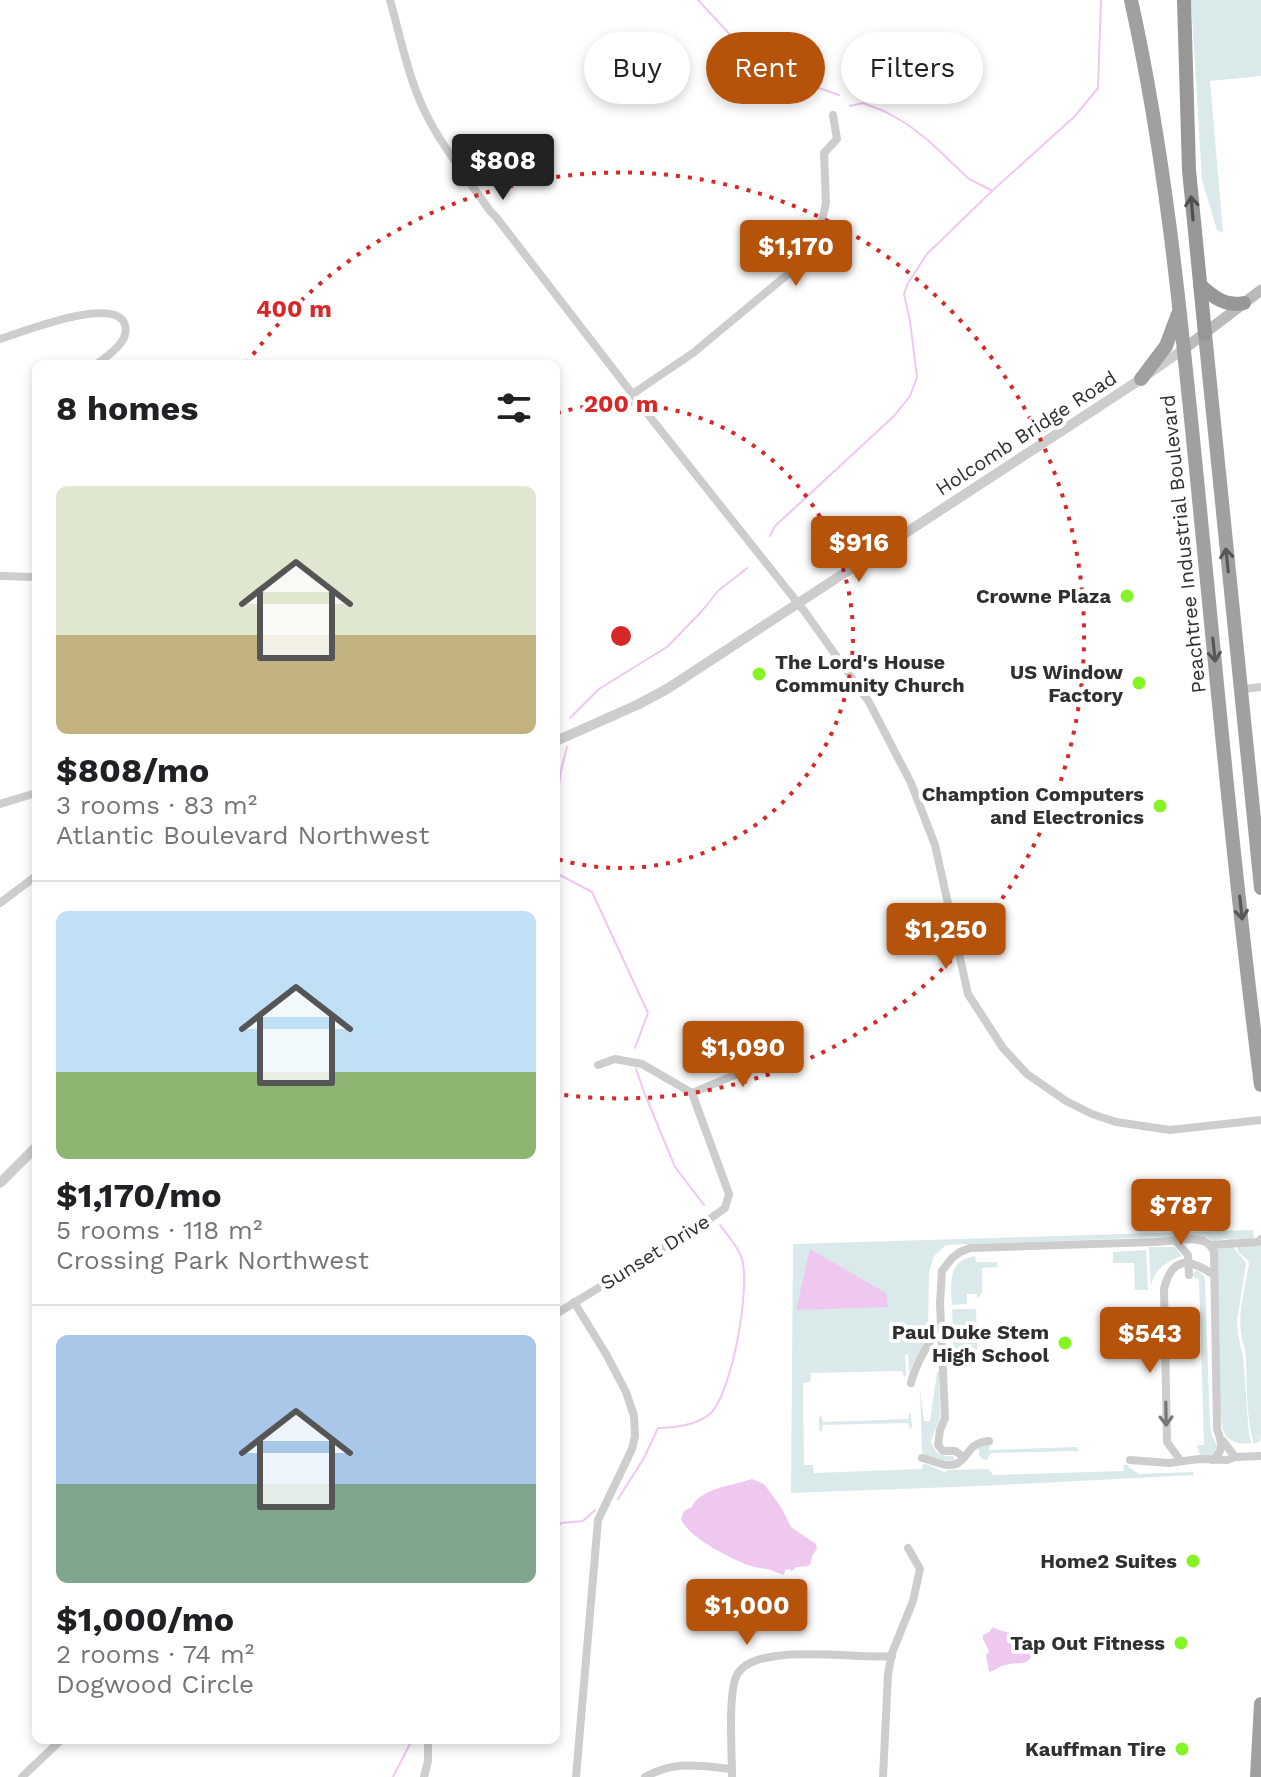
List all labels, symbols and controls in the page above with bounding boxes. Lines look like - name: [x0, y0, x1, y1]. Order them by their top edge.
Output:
- chip: Buy: [584, 32, 690, 104]
- chip: Rent: [706, 32, 825, 104]
- chip: Filters: [841, 32, 983, 104]
- pin: $808: [456, 134, 550, 202]
- text: $808: [470, 145, 536, 175]
- one-way arrow: [1184, 195, 1199, 222]
- pin: $1,170: [731, 220, 861, 288]
- text: $1,170: [758, 231, 834, 261]
- text: 400 m: [256, 295, 332, 323]
- street label: Holcomb Bridge Road: [931, 365, 1121, 501]
- icon: filters: [492, 386, 536, 430]
- text: 8 homes: [56, 388, 198, 428]
- text: 200 m: [584, 390, 658, 418]
- street label: Peachtree Industrial Boulevard: [1155, 394, 1211, 694]
- pin: $916: [812, 516, 906, 584]
- text: $916: [829, 527, 889, 557]
- icon: home: [224, 538, 368, 682]
- one-way arrow: [1220, 547, 1235, 574]
- place label: Crowne Plaza: [976, 584, 1111, 608]
- marker: Crowne Plaza: [1118, 587, 1136, 605]
- centre of rings: [607, 622, 635, 650]
- one-way arrow: [1207, 636, 1222, 663]
- place label: The Lord's House Community Church: [775, 650, 965, 697]
- place label: US Window Factory: [1010, 660, 1124, 707]
- marker: The Lord's House Community Church: [750, 665, 768, 683]
- marker: US Window Factory: [1130, 674, 1148, 692]
- text: $808/mo: [56, 750, 209, 790]
- place label: Chamption Computers and Electronics: [922, 782, 1144, 829]
- text: 3 rooms · 83 m²: [56, 790, 257, 820]
- marker: Chamption Computers and Electronics: [1151, 797, 1169, 815]
- text: Atlantic Boulevard Northwest: [56, 820, 429, 850]
- one-way arrow: [1233, 894, 1248, 921]
- pin: $1,250: [881, 903, 1011, 971]
- text: $1,250: [905, 914, 987, 944]
- icon: home: [224, 963, 368, 1107]
- pin: $1,090: [678, 1021, 808, 1089]
- text: $1,090: [701, 1032, 785, 1062]
- text: $1,170/mo: [56, 1175, 222, 1215]
- pin: $787: [1134, 1179, 1228, 1247]
- text: $787: [1149, 1190, 1213, 1220]
- street label: Sunset Drive: [596, 1209, 714, 1295]
- text: 5 rooms · 118 m²: [56, 1215, 262, 1245]
- text: Crossing Park Northwest: [56, 1245, 369, 1275]
- pin: $543: [1103, 1307, 1197, 1375]
- text: $543: [1118, 1318, 1182, 1348]
- place label: Paul Duke Stem High School: [892, 1320, 1049, 1367]
- marker: Paul Duke Stem High School: [1056, 1334, 1074, 1352]
- icon: home: [224, 1387, 368, 1531]
- one-way arrow: [1159, 1400, 1174, 1427]
- place label: Home2 Suites: [1040, 1549, 1177, 1573]
- marker: Home2 Suites: [1184, 1552, 1202, 1570]
- pin: $1,000: [682, 1579, 812, 1647]
- text: $1,000: [704, 1590, 790, 1620]
- text: $1,000/mo: [56, 1599, 234, 1639]
- place label: Tap Out Fitness: [1010, 1631, 1165, 1655]
- marker: Tap Out Fitness: [1172, 1634, 1190, 1652]
- text: 2 rooms · 74 m²: [56, 1639, 254, 1669]
- text: Dogwood Circle: [56, 1669, 254, 1699]
- place label: Kauffman Tire: [1025, 1737, 1166, 1761]
- marker: Kauffman Tire: [1173, 1740, 1191, 1758]

